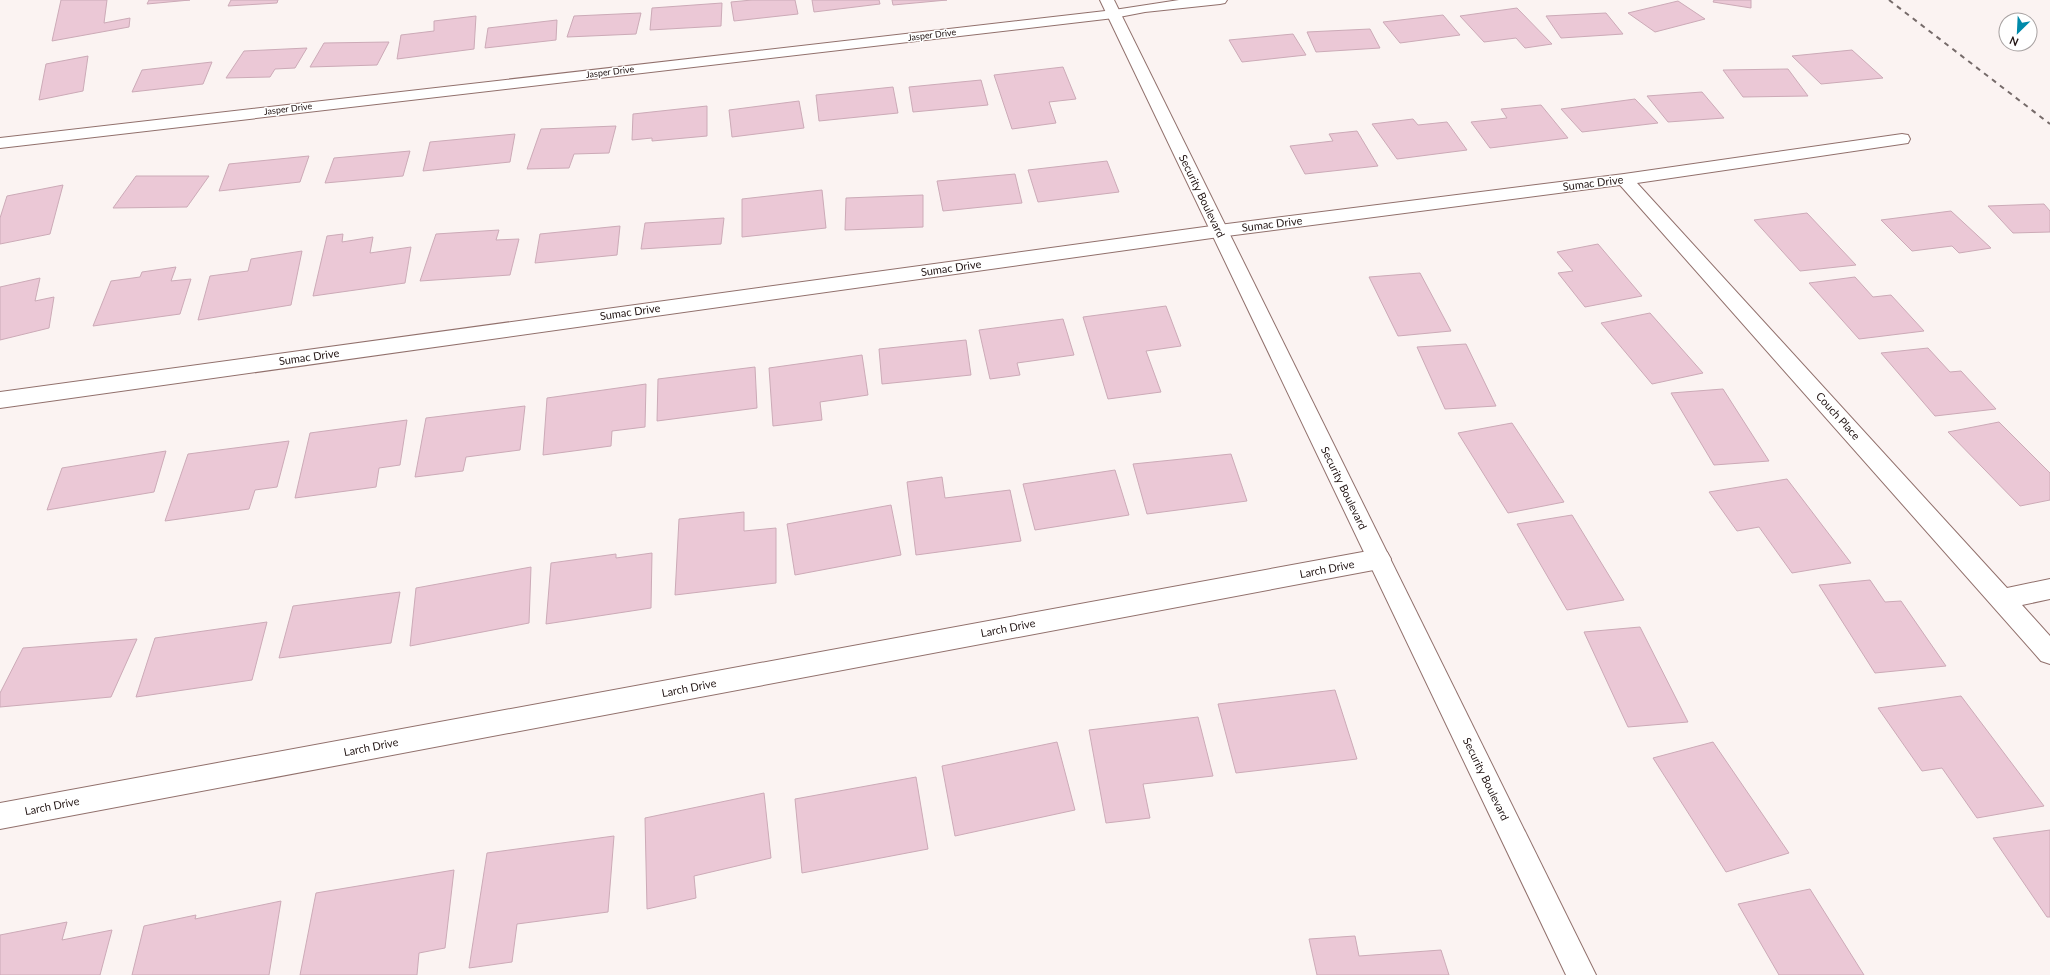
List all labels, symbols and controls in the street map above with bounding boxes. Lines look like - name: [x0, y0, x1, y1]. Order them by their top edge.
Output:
- north arrow: [1998, 12, 2038, 52]
- street label: Jasper Drive: [907, 26, 957, 43]
- text: N: [2007, 34, 2020, 49]
- street label: Jasper Drive: [585, 63, 635, 80]
- street label: Jasper Drive: [263, 100, 313, 117]
- street label: Security Boulevard: [1177, 152, 1228, 239]
- street label: Sumac Drive: [1562, 172, 1624, 193]
- street label: Sumac Drive: [1241, 213, 1303, 234]
- street label: Sumac Drive: [920, 257, 982, 278]
- street label: Sumac Drive: [599, 301, 661, 322]
- street label: Sumac Drive: [278, 346, 340, 367]
- street label: Couch Place: [1814, 389, 1863, 442]
- street label: Security Boulevard: [1319, 444, 1370, 531]
- street label: Larch Drive: [1299, 557, 1355, 580]
- street label: Larch Drive: [980, 616, 1036, 639]
- street label: Larch Drive: [661, 676, 717, 699]
- street label: Larch Drive: [343, 735, 399, 758]
- street label: Security Boulevard: [1461, 735, 1512, 822]
- street label: Larch Drive: [24, 794, 80, 817]

